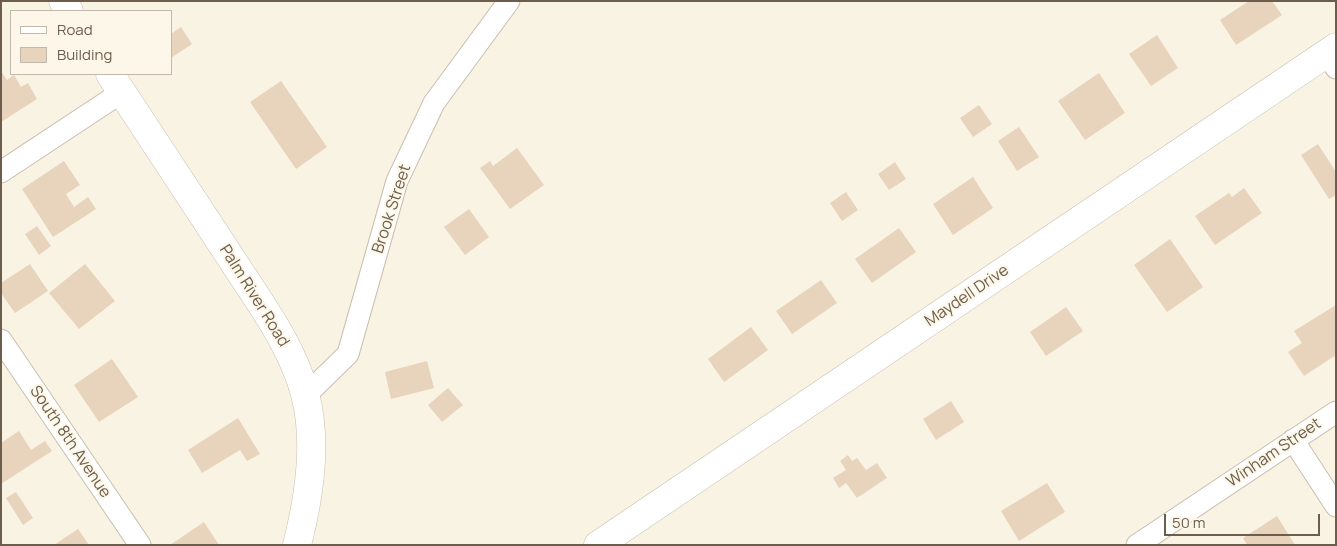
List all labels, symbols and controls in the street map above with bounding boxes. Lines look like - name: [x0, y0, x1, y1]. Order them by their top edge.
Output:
- legend: [10, 10, 172, 75]
- text: Road: [57, 19, 93, 40]
- text: Building: [57, 44, 112, 65]
- street label: Brook Street: [369, 162, 415, 256]
- street label: Palm River Road: [215, 241, 293, 351]
- street label: Maydell Drive: [921, 261, 1013, 331]
- street label: South 8th Avenue: [25, 382, 115, 502]
- street label: Winham Street: [1223, 414, 1325, 492]
- scale bar: [1167, 504, 1323, 536]
- text: 50 m: [1172, 512, 1206, 533]

